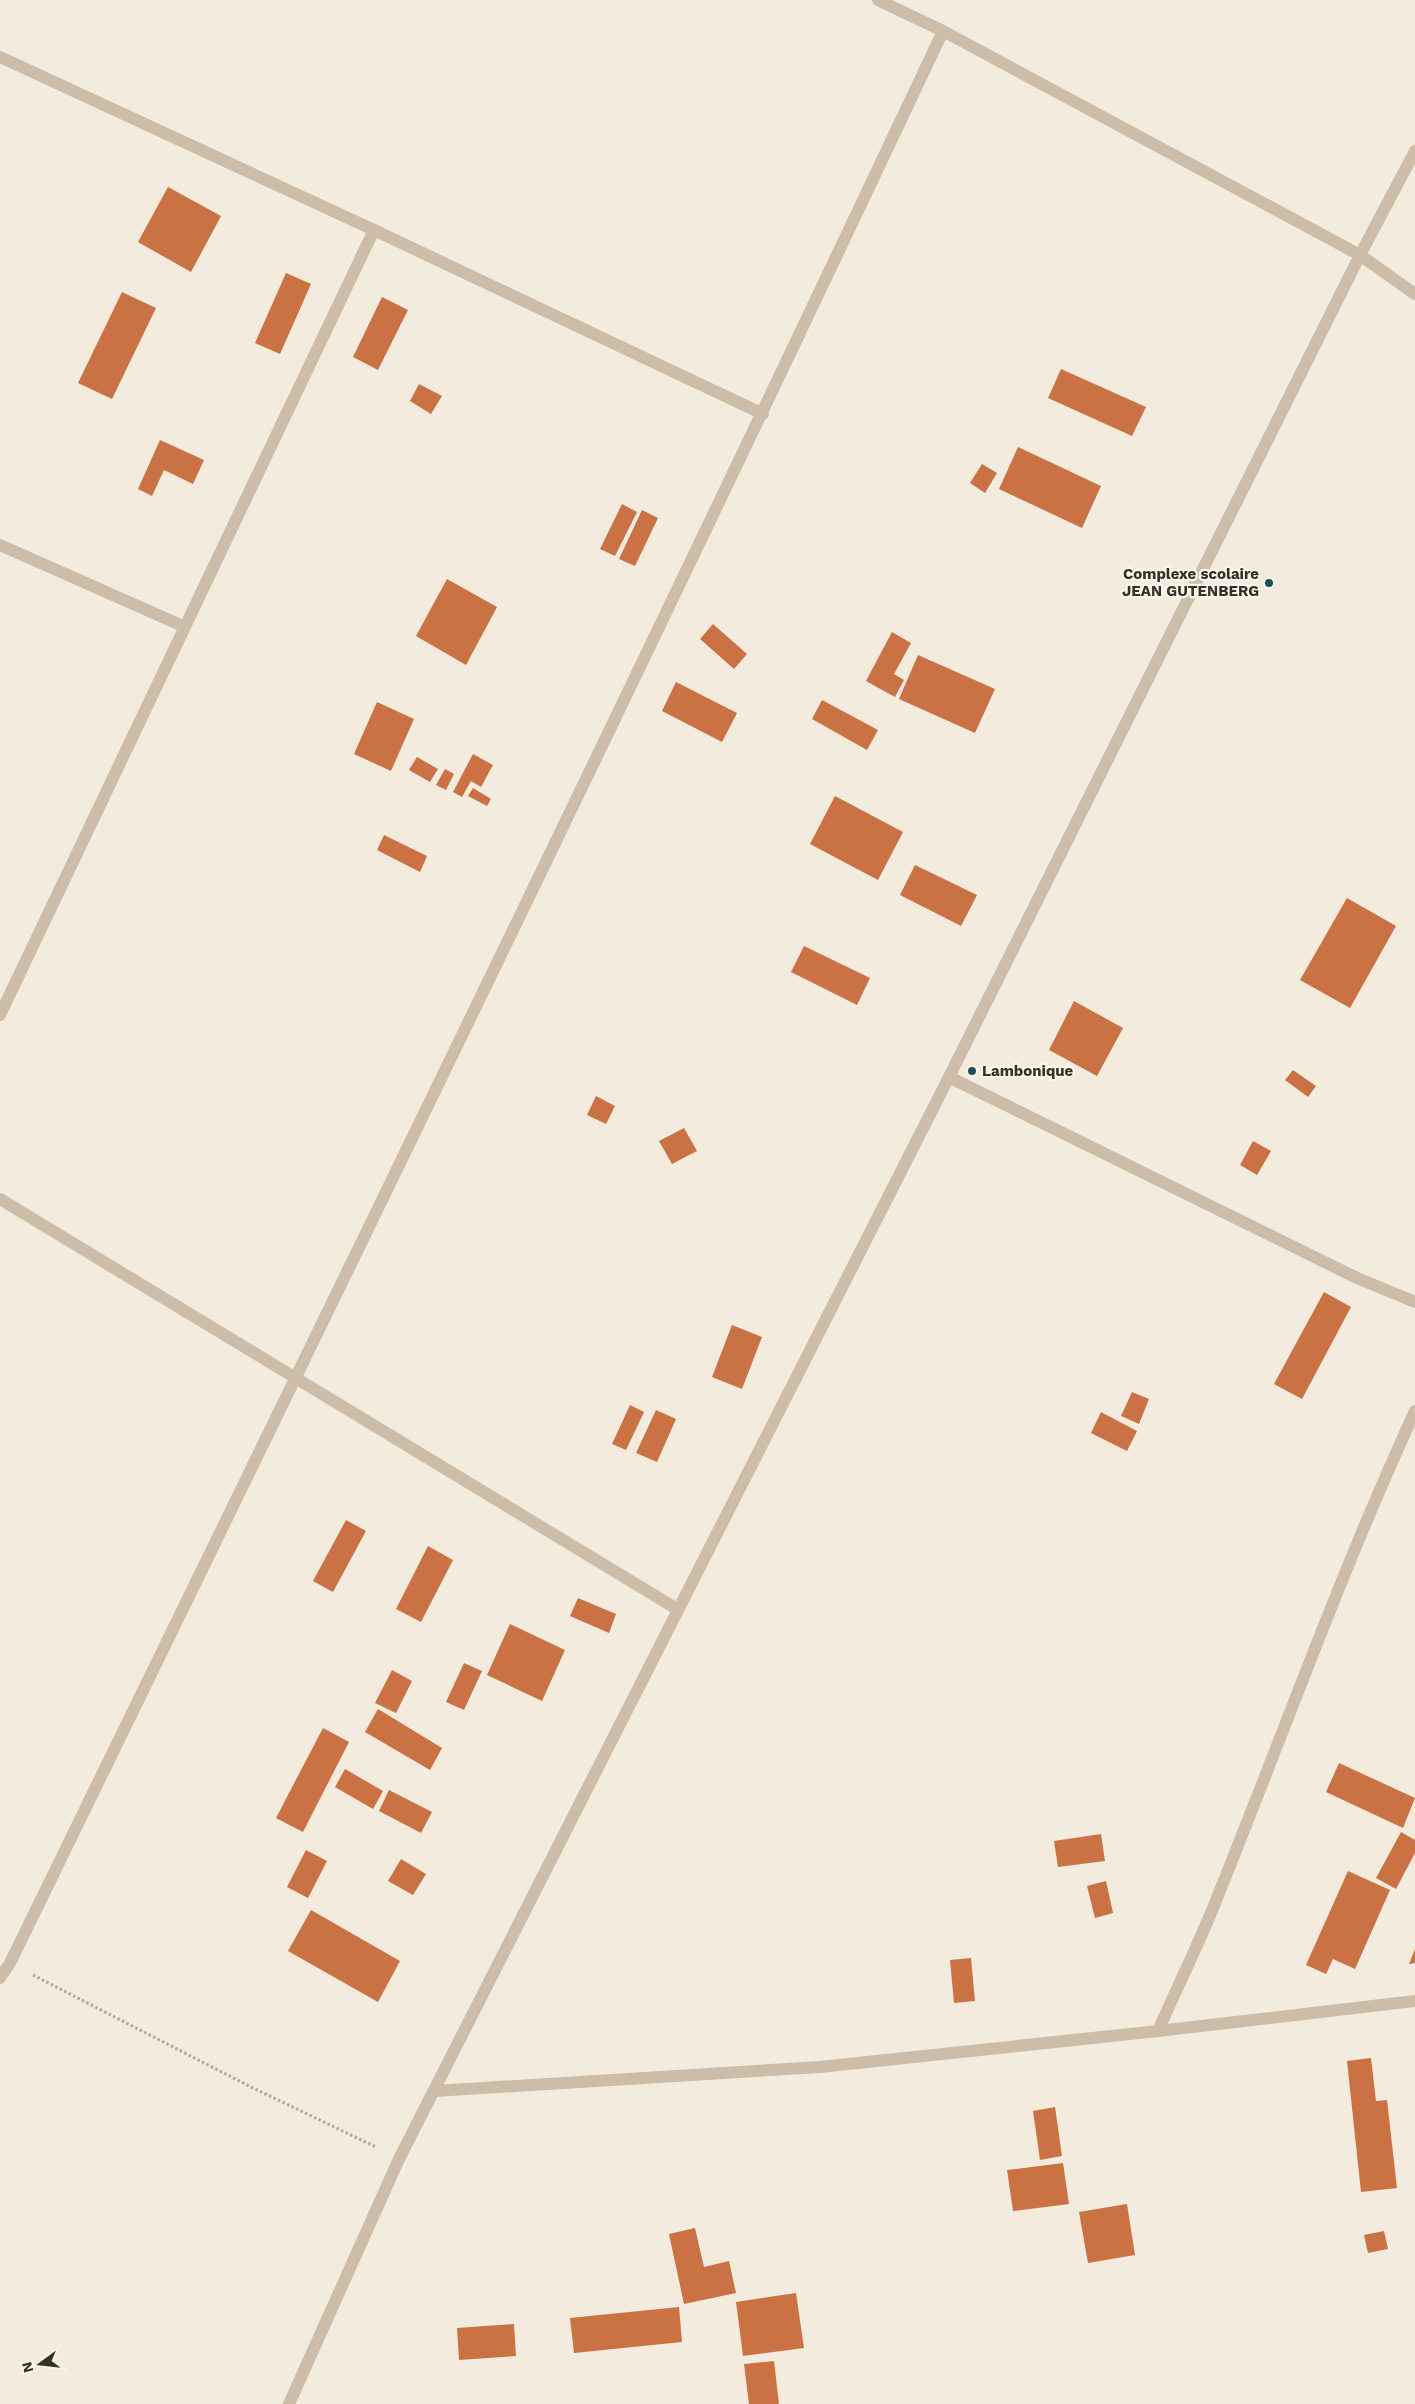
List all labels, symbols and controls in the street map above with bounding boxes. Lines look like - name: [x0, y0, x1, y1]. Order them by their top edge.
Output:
- place label: Complexe scolaire JEAN GUTENBERG: [1122, 565, 1259, 600]
- marker: Complexe scolaire JEAN GUTENBERG: [1263, 577, 1275, 589]
- place label: Lambonique: [982, 1062, 1074, 1080]
- marker: Lambonique: [966, 1065, 978, 1077]
- north arrow: [15, 2339, 65, 2389]
- text: N: [18, 2360, 37, 2374]

